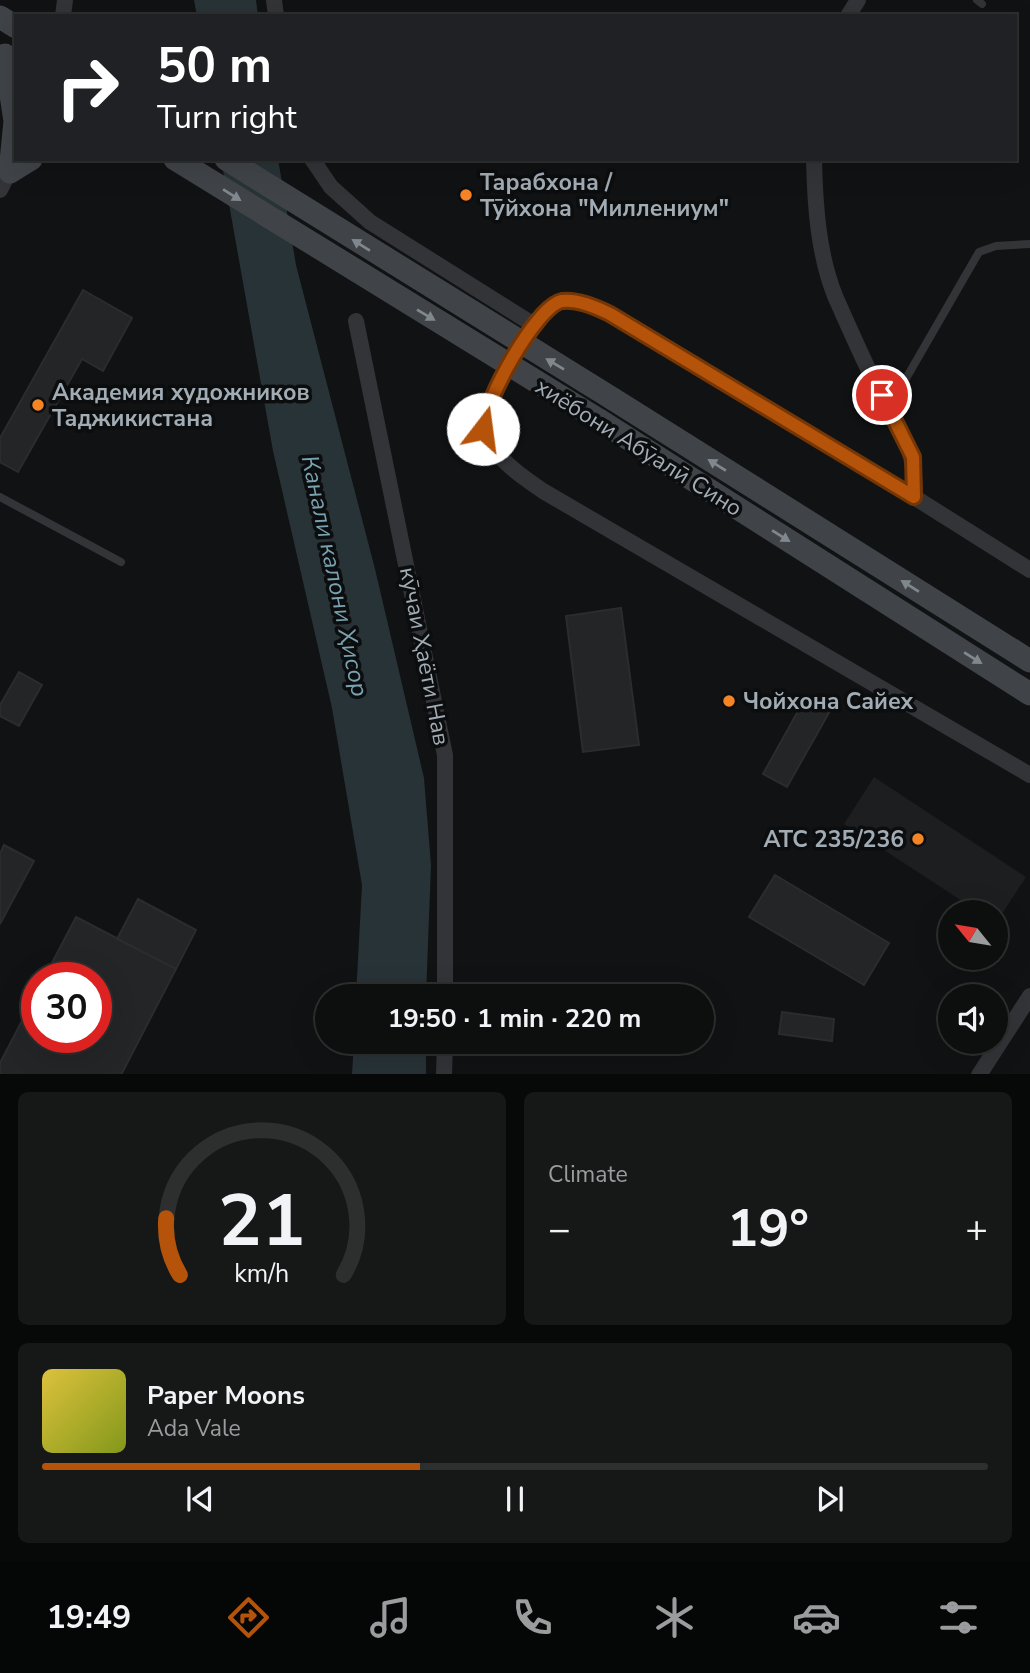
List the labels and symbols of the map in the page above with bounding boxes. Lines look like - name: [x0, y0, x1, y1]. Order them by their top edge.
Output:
- place label: Тарабхона / Тӯйхона "Миллениум": [480, 167, 729, 224]
- marker: Тарабхона / Тӯйхона "Миллениум": [458, 187, 474, 203]
- one-way arrow: [223, 189, 242, 202]
- one-way arrow: [351, 238, 371, 251]
- one-way arrow: [416, 309, 435, 322]
- one-way arrow: [545, 357, 564, 370]
- pin: [852, 365, 912, 425]
- street label: хиёбони Абӯалӣ Сино: [529, 371, 748, 524]
- place label: Академия художников Таджикистана: [52, 377, 310, 434]
- position arrow: [446, 392, 520, 466]
- marker: Академия художников Таджикистана: [30, 397, 46, 413]
- water label: Канали калони Ҳисор: [294, 452, 376, 700]
- one-way arrow: [708, 458, 727, 471]
- one-way arrow: [771, 529, 791, 542]
- street label: кӯчаи Ҳаёти Нав: [392, 564, 457, 748]
- one-way arrow: [900, 579, 920, 592]
- one-way arrow: [963, 651, 983, 664]
- place label: Чойхона Сайех: [743, 686, 914, 717]
- marker: Чойхона Сайех: [721, 693, 737, 709]
- place label: АТС 235/236: [764, 824, 904, 855]
- marker: АТС 235/236: [910, 831, 926, 847]
- north arrow: [938, 900, 1008, 970]
- speed limit sign: 30: [21, 962, 112, 1053]

